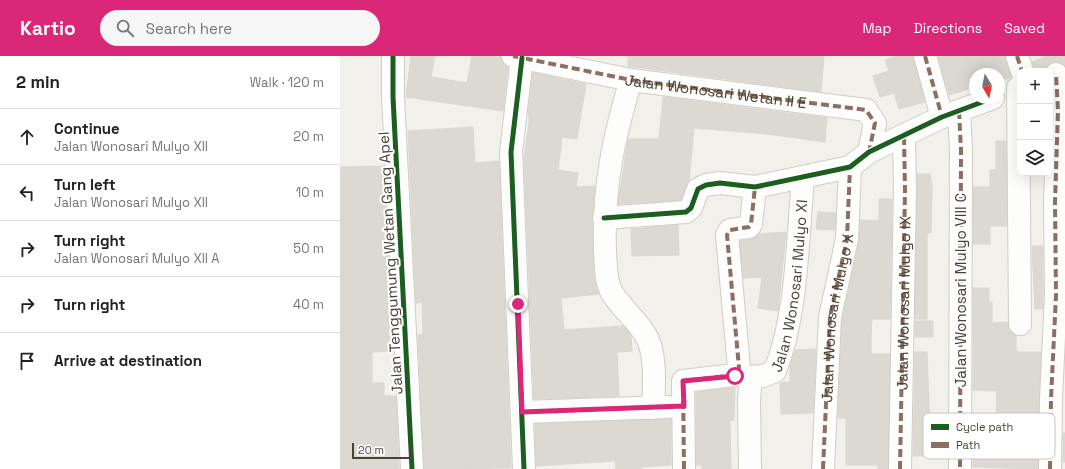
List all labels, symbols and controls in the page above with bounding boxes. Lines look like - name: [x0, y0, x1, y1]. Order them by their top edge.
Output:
- search box: [100, 10, 380, 46]
- text: Kartio: [20, 16, 76, 41]
- icon: search: [114, 17, 136, 39]
- text: Search here: [146, 19, 232, 38]
- text: Map: [862, 19, 892, 37]
- text: Directions: [914, 19, 982, 37]
- text: Saved: [1004, 19, 1045, 37]
- north arrow: [969, 68, 1005, 104]
- map controls: [1017, 68, 1053, 176]
- button: +: [1017, 68, 1053, 104]
- street label: Jalan Wonosari Wetan II E: [624, 70, 808, 112]
- text: 2 min: [16, 71, 60, 93]
- text: Walk · 120 m: [250, 74, 324, 91]
- button: −: [1017, 104, 1053, 140]
- text: Continue: [54, 119, 120, 138]
- icon: ahead: [16, 126, 38, 148]
- text: 20 m: [293, 128, 324, 145]
- street label: Jalan Tenggumung Wetan Gang Apel: [374, 131, 406, 395]
- text: Jalan Wonosari Mulyo XII: [54, 138, 208, 155]
- button: layers: [1017, 140, 1053, 176]
- text: Turn left: [54, 175, 116, 194]
- icon: left: [16, 182, 38, 204]
- text: 10 m: [296, 184, 324, 201]
- street label: Jalan Wonosari Mulyo VIII C: [951, 193, 970, 387]
- text: Jalan Wonosari Mulyo XII: [54, 194, 208, 211]
- street label: Jalan Wonosari Mulyo XI: [766, 199, 811, 375]
- street label: Jalan Wonosari Mulyo IX: [892, 215, 914, 390]
- text: Turn right: [54, 231, 125, 250]
- street label: Jalan Wonosari Mulyo X: [817, 233, 857, 403]
- icon: right: [16, 238, 38, 260]
- text: 50 m: [293, 240, 324, 257]
- text: Jalan Wonosari Mulyo XII A: [54, 250, 219, 267]
- icon: right: [16, 294, 38, 316]
- text: Turn right: [54, 295, 125, 314]
- route end: [509, 295, 527, 313]
- text: 40 m: [293, 296, 324, 313]
- icon: arrive: [16, 350, 38, 372]
- text: Arrive at destination: [54, 351, 202, 370]
- route start: [726, 367, 744, 385]
- legend: [923, 413, 1055, 459]
- text: Cycle path: [956, 420, 1013, 434]
- text: Path: [956, 438, 980, 452]
- scale bar: [352, 441, 412, 460]
- text: 20 m: [358, 443, 384, 457]

